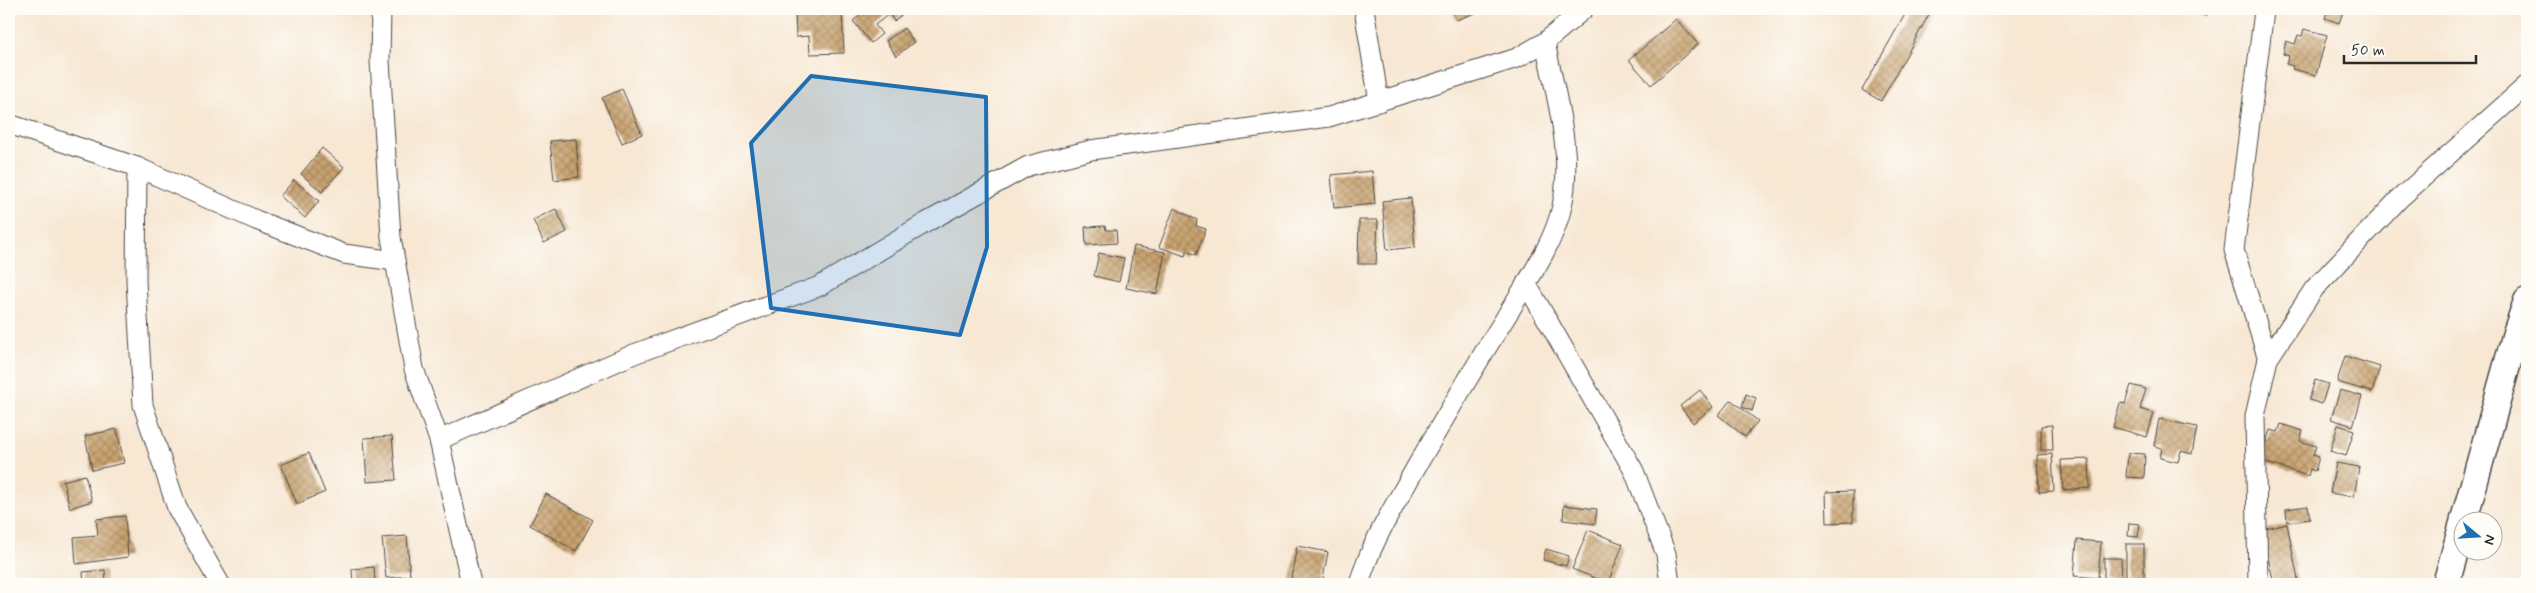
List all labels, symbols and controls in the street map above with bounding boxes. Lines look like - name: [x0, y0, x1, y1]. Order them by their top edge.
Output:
- scale bar: [2344, 32, 2476, 64]
- text: 50 m: [2351, 41, 2385, 61]
- north arrow: [2454, 510, 2504, 560]
- text: N: [2479, 532, 2499, 547]

